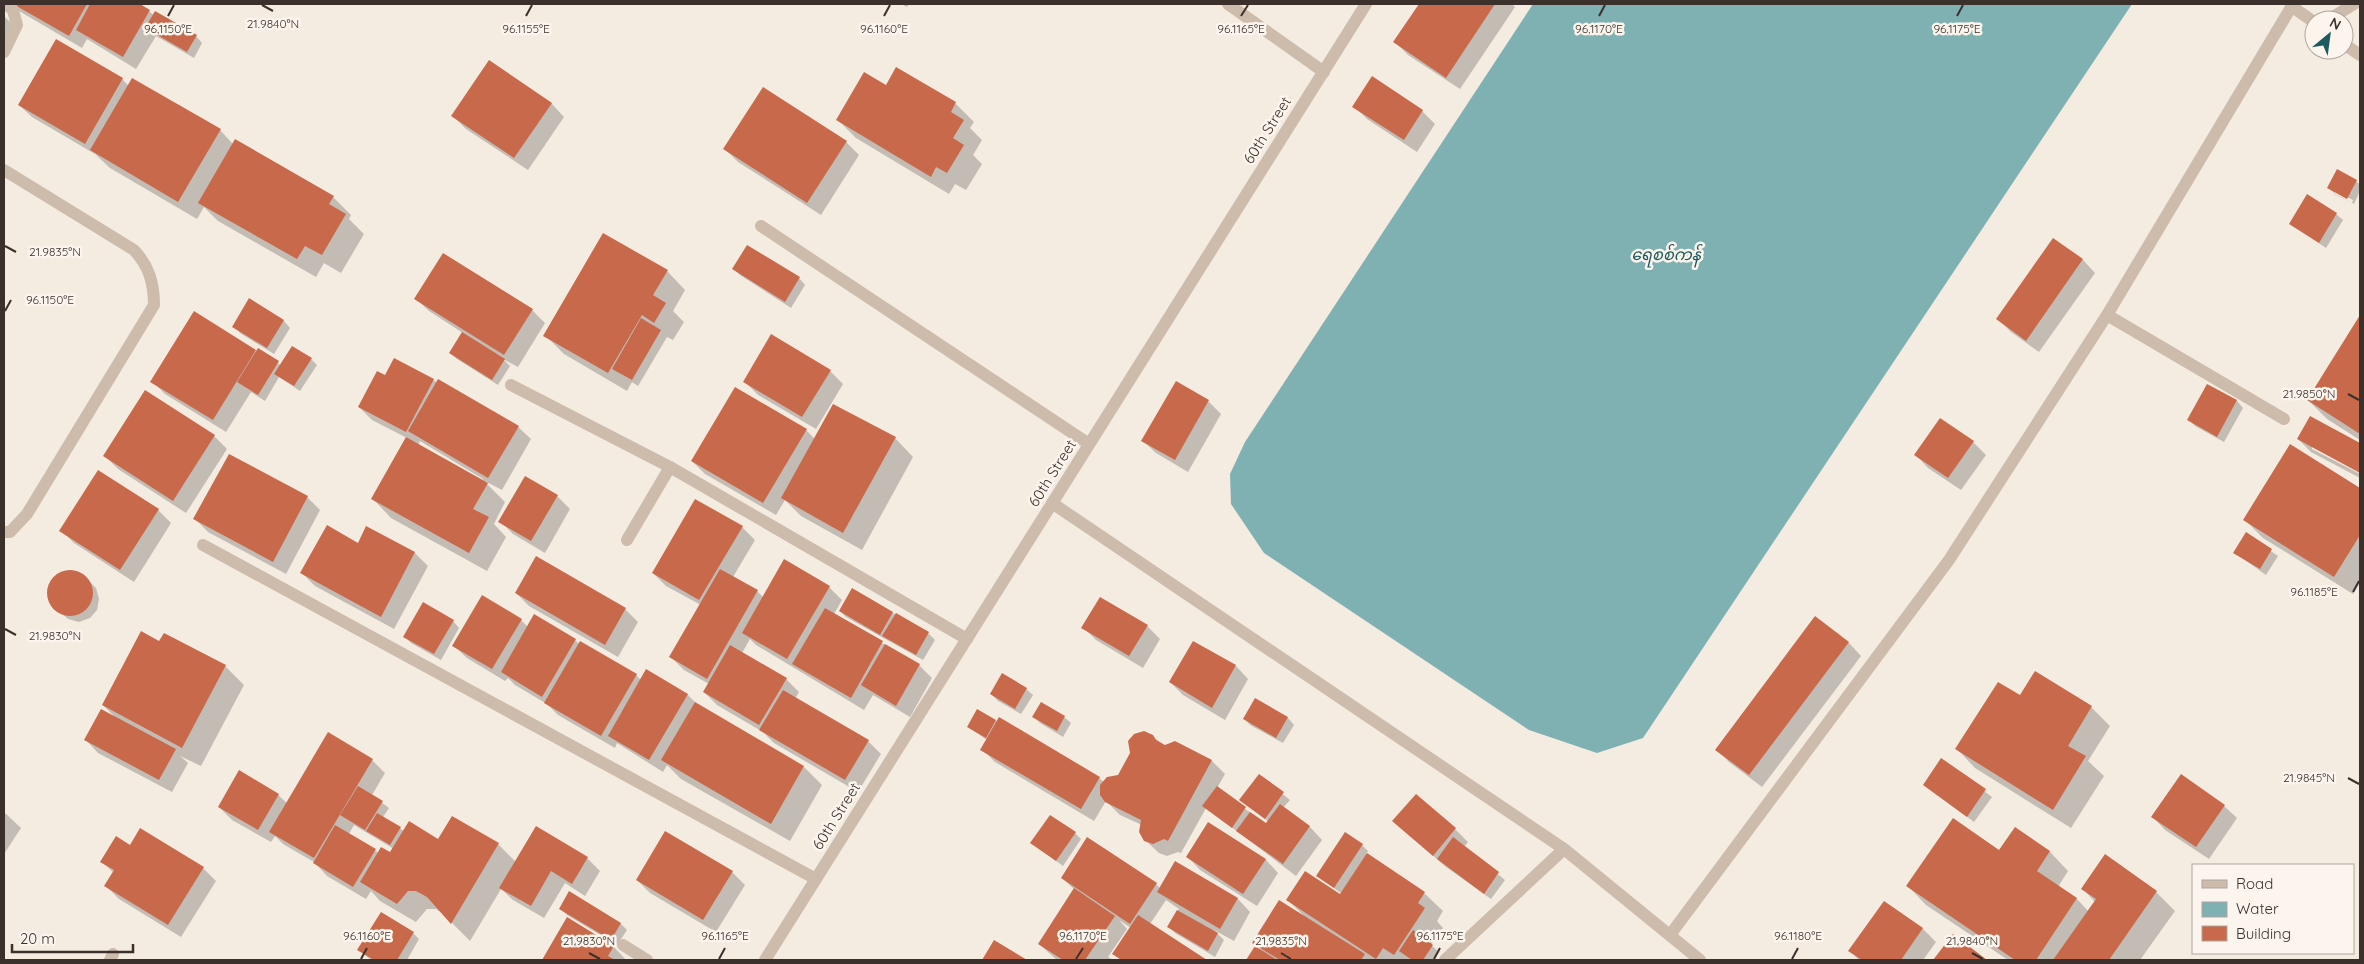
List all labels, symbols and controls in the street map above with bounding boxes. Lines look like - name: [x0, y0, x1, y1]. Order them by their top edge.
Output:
- north arrow: [2304, 10, 2354, 60]
- text: N: [2326, 13, 2344, 34]
- text: 21.9840°N: [247, 16, 299, 31]
- text: 96.1150°E: [144, 21, 192, 36]
- text: 96.1155°E: [502, 21, 550, 36]
- text: 96.1160°E: [860, 21, 908, 36]
- text: 96.1165°E: [1217, 21, 1265, 36]
- text: 96.1170°E: [1575, 21, 1623, 36]
- text: 96.1175°E: [1933, 21, 1981, 36]
- street label: 60th Street: [1239, 93, 1295, 167]
- water label: ရေစစ်ကန်: [1631, 243, 1703, 268]
- text: 21.9835°N: [29, 244, 81, 259]
- text: 96.1150°E: [26, 292, 74, 307]
- text: 21.9850°N: [2283, 386, 2335, 401]
- street label: 60th Street: [1024, 436, 1080, 510]
- text: 96.1185°E: [2290, 584, 2338, 599]
- text: 21.9830°N: [29, 628, 81, 643]
- text: 21.9845°N: [2283, 770, 2335, 785]
- street label: 60th Street: [808, 779, 864, 853]
- legend: [2192, 864, 2354, 954]
- text: Road: [2236, 874, 2273, 893]
- text: Water: [2236, 899, 2279, 918]
- scale bar: [12, 922, 134, 954]
- text: Building: [2236, 924, 2291, 943]
- text: 96.1160°E: [343, 928, 391, 943]
- text: 96.1165°E: [701, 928, 749, 943]
- text: 96.1170°E: [1059, 928, 1107, 943]
- text: 96.1175°E: [1416, 928, 1464, 943]
- text: 96.1180°E: [1774, 928, 1822, 943]
- text: 20 m: [20, 929, 55, 948]
- text: 21.9830°N: [563, 933, 615, 948]
- text: 21.9835°N: [1255, 933, 1307, 948]
- text: 21.9840°N: [1946, 933, 1998, 948]

